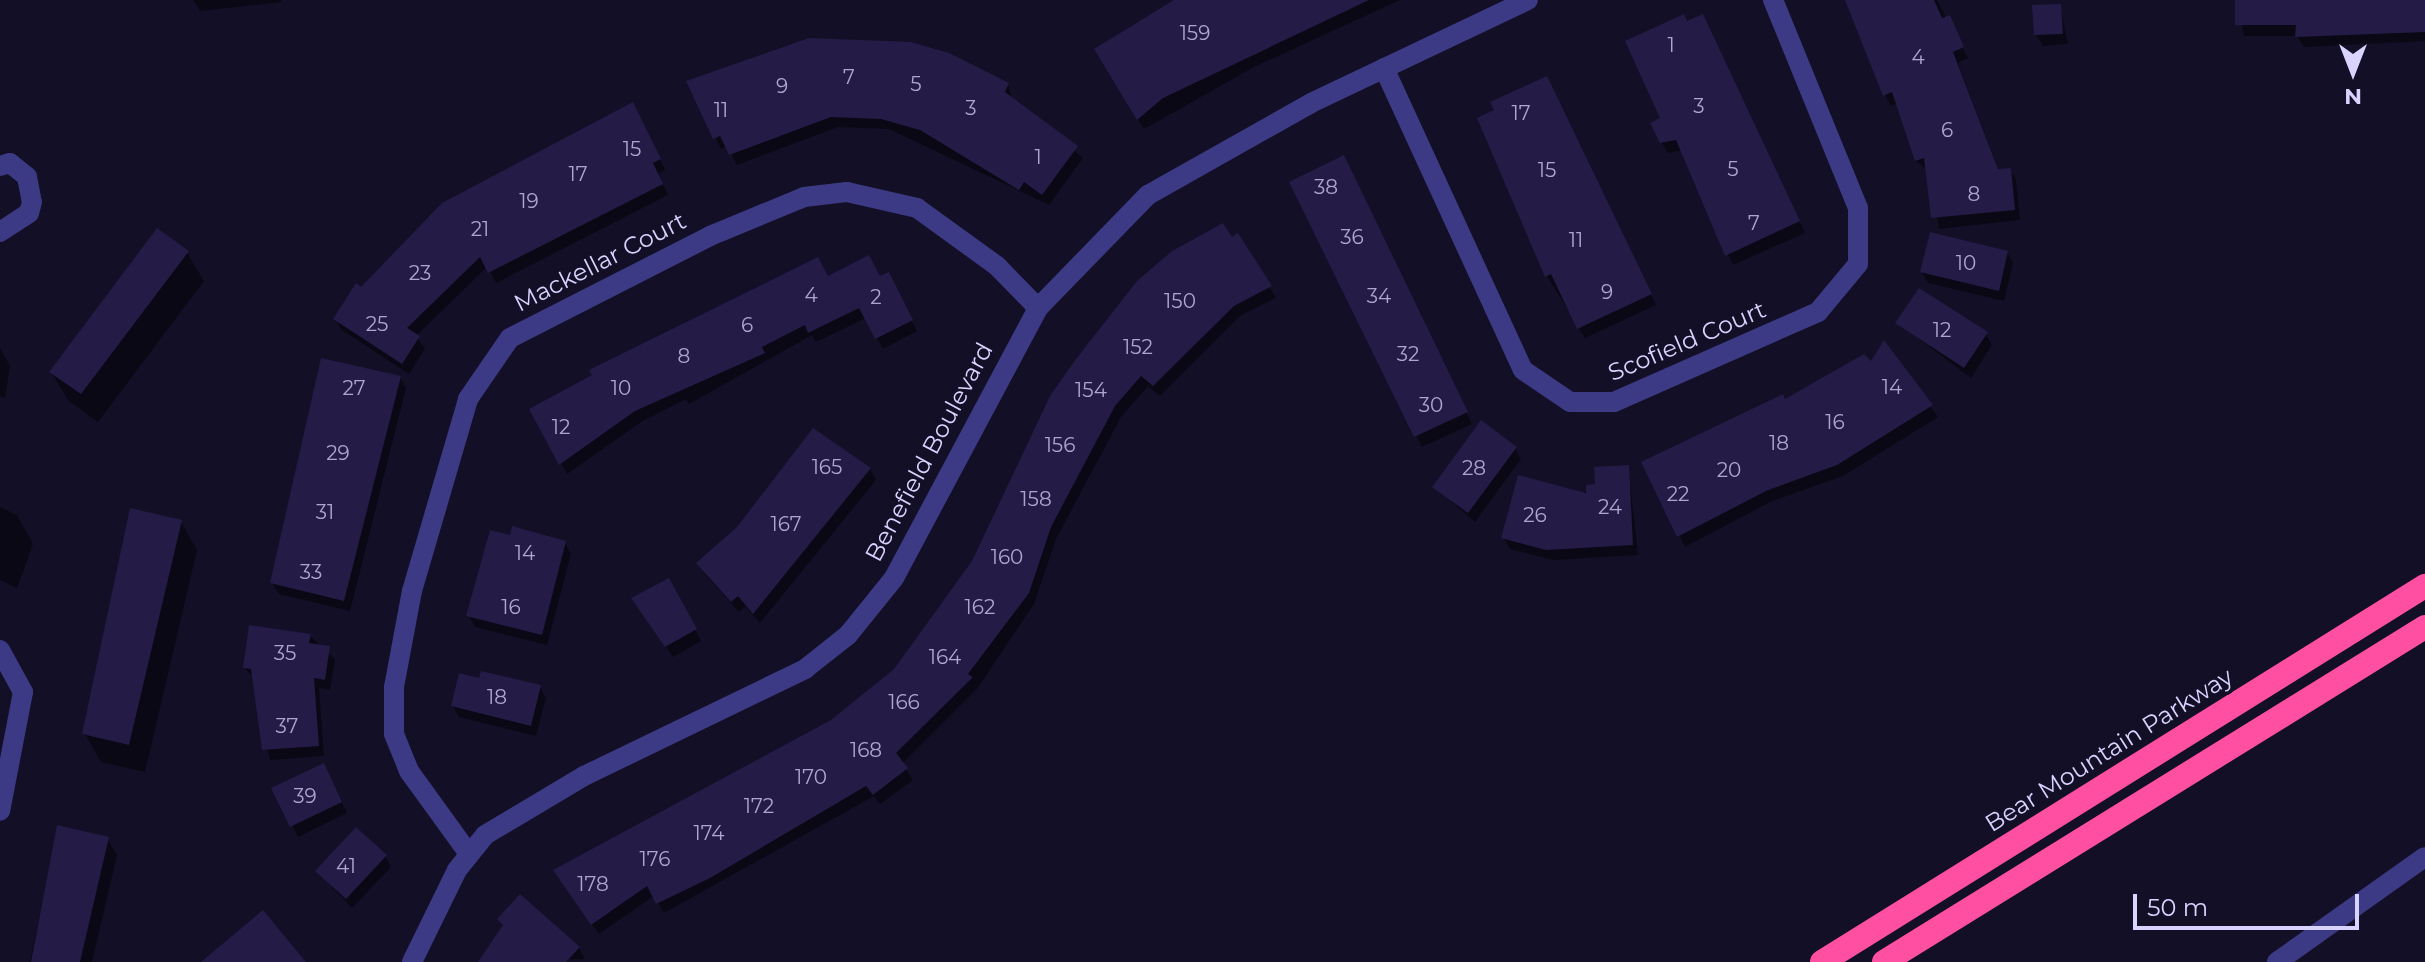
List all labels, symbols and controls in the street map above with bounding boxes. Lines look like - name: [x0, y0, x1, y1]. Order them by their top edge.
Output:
- house number: 159: [1180, 21, 1210, 45]
- north arrow: [2313, 32, 2393, 112]
- house number: 1: [1667, 33, 1675, 57]
- house number: 4: [1911, 45, 1925, 69]
- house number: 7: [843, 65, 855, 89]
- house number: 5: [910, 72, 922, 96]
- house number: 9: [776, 74, 788, 98]
- text: N: [2344, 83, 2362, 110]
- house number: 3: [1693, 94, 1705, 118]
- house number: 3: [965, 96, 977, 120]
- house number: 11: [714, 98, 728, 122]
- house number: 17: [1512, 101, 1530, 125]
- house number: 6: [1941, 118, 1953, 142]
- house number: 15: [623, 137, 641, 161]
- house number: 1: [1034, 145, 1042, 169]
- house number: 5: [1727, 157, 1739, 181]
- house number: 15: [1538, 158, 1556, 182]
- house number: 17: [569, 162, 587, 186]
- house number: 38: [1314, 175, 1338, 199]
- house number: 8: [1968, 182, 1980, 206]
- house number: 19: [519, 189, 539, 213]
- street label: Mackellar Court: [509, 206, 691, 318]
- house number: 7: [1748, 211, 1760, 235]
- house number: 21: [471, 217, 489, 241]
- house number: 36: [1340, 225, 1364, 249]
- house number: 11: [1569, 228, 1583, 252]
- house number: 10: [1956, 251, 1976, 275]
- house number: 23: [409, 261, 431, 285]
- house number: 9: [1601, 280, 1613, 304]
- house number: 4: [804, 283, 818, 307]
- house number: 34: [1367, 284, 1391, 308]
- house number: 2: [870, 285, 882, 309]
- house number: 150: [1164, 289, 1196, 313]
- street label: Scofield Court: [1604, 295, 1770, 387]
- house number: 25: [366, 312, 388, 336]
- house number: 6: [741, 313, 753, 337]
- house number: 12: [1933, 318, 1951, 342]
- house number: 152: [1123, 335, 1153, 359]
- street label: Benefield Boulevard: [859, 338, 999, 566]
- house number: 32: [1397, 342, 1419, 366]
- house number: 8: [678, 344, 690, 368]
- house number: 14: [1882, 375, 1902, 399]
- house number: 27: [342, 376, 366, 400]
- house number: 10: [611, 376, 631, 400]
- house number: 154: [1075, 378, 1107, 402]
- house number: 30: [1419, 393, 1443, 417]
- house number: 16: [1825, 410, 1845, 434]
- house number: 12: [552, 415, 570, 439]
- house number: 18: [1769, 431, 1789, 455]
- house number: 156: [1045, 433, 1075, 457]
- house number: 29: [326, 441, 350, 465]
- house number: 165: [812, 455, 842, 479]
- house number: 28: [1462, 456, 1486, 480]
- house number: 20: [1717, 458, 1741, 482]
- house number: 22: [1667, 482, 1689, 506]
- house number: 158: [1020, 487, 1052, 511]
- house number: 24: [1598, 495, 1622, 519]
- house number: 31: [316, 500, 334, 524]
- house number: 26: [1523, 503, 1547, 527]
- house number: 167: [770, 512, 802, 536]
- house number: 14: [515, 541, 535, 565]
- house number: 160: [991, 545, 1023, 569]
- house number: 33: [300, 560, 322, 584]
- house number: 16: [501, 595, 521, 619]
- house number: 162: [965, 595, 995, 619]
- house number: 35: [274, 641, 296, 665]
- house number: 164: [929, 645, 961, 669]
- street label: Bear Mountain Parkway: [1980, 662, 2238, 838]
- house number: 18: [487, 685, 507, 709]
- house number: 166: [888, 690, 920, 714]
- house number: 37: [276, 714, 298, 738]
- house number: 168: [850, 738, 882, 762]
- house number: 170: [795, 765, 827, 789]
- house number: 39: [293, 784, 317, 808]
- house number: 172: [744, 794, 774, 818]
- house number: 174: [694, 821, 724, 845]
- house number: 176: [640, 847, 670, 871]
- house number: 41: [336, 854, 356, 878]
- house number: 178: [577, 872, 609, 896]
- scale bar: [2137, 878, 2363, 928]
- text: 50 m: [2147, 893, 2208, 922]

